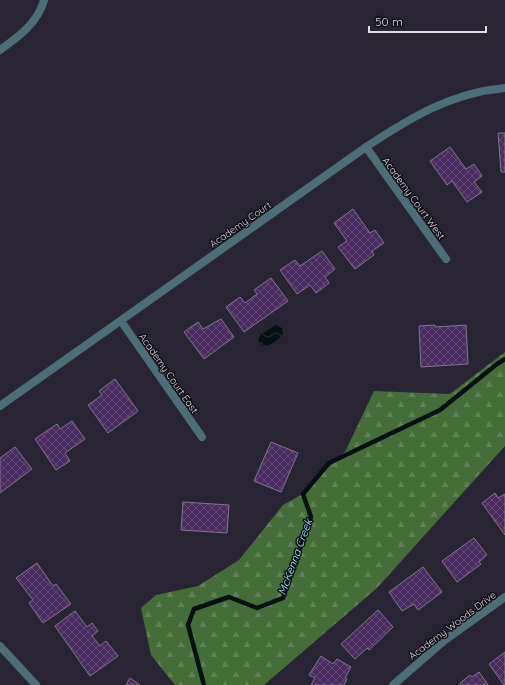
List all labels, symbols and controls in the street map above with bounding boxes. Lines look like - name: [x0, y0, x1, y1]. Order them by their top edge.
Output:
- scale bar: [369, 8, 486, 34]
- text: 50 m: [375, 14, 403, 29]
- street label: Academy Court West: [379, 155, 448, 242]
- street label: Academy Court: [207, 198, 274, 250]
- street label: Academy Court East: [136, 331, 201, 416]
- water label: McKenna Creek: [275, 516, 316, 597]
- street label: Academy Woods Drive: [406, 588, 499, 663]

